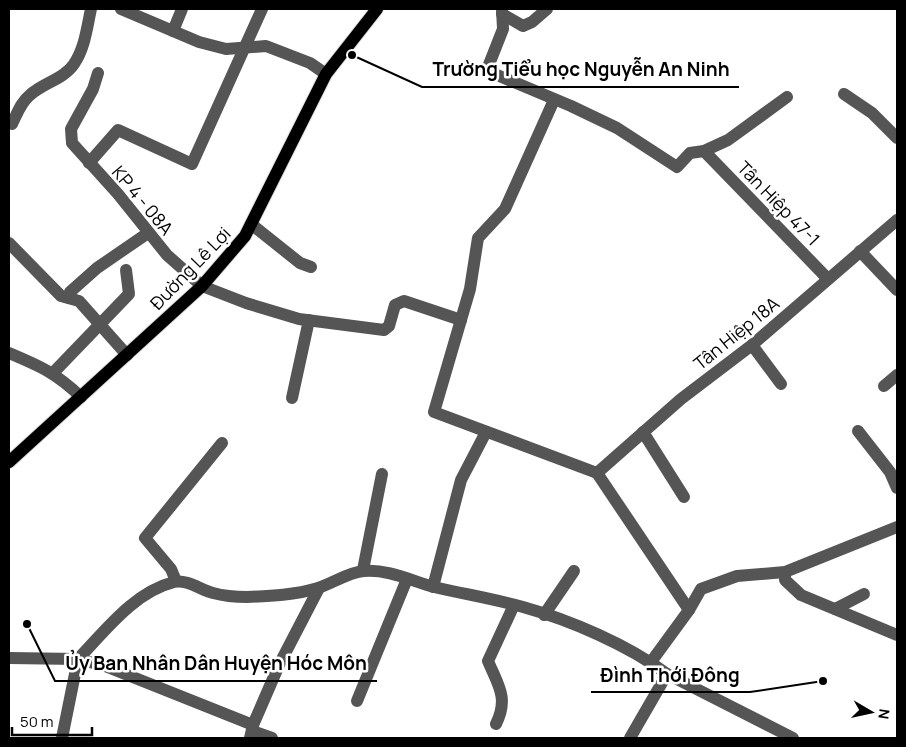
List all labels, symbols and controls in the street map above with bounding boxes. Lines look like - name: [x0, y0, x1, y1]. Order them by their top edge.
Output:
- callout: Trường Tiểu học Nguyễn An Ninh: [422, 53, 739, 87]
- text: Trường Tiểu học Nguyễn An Ninh: [432, 56, 730, 82]
- street label: Tân Hiệp 47-1: [732, 155, 826, 251]
- street label: KP 4 - 08A: [107, 160, 179, 240]
- street label: Đường Lê Lợi: [145, 222, 235, 314]
- street label: Tân Hiệp 18A: [688, 291, 784, 375]
- callout: Ủy Ban Nhân Dân Huyện Hóc Môn: [55, 647, 377, 681]
- text: Ủy Ban Nhân Dân Huyện Hóc Môn: [65, 649, 367, 676]
- callout: Đình Thới Đông: [591, 658, 750, 692]
- text: Đình Thới Đông: [600, 662, 740, 688]
- north arrow: [846, 687, 896, 737]
- scale bar: [12, 704, 92, 736]
- text: N: [874, 708, 895, 721]
- text: 50 m: [20, 711, 54, 732]

